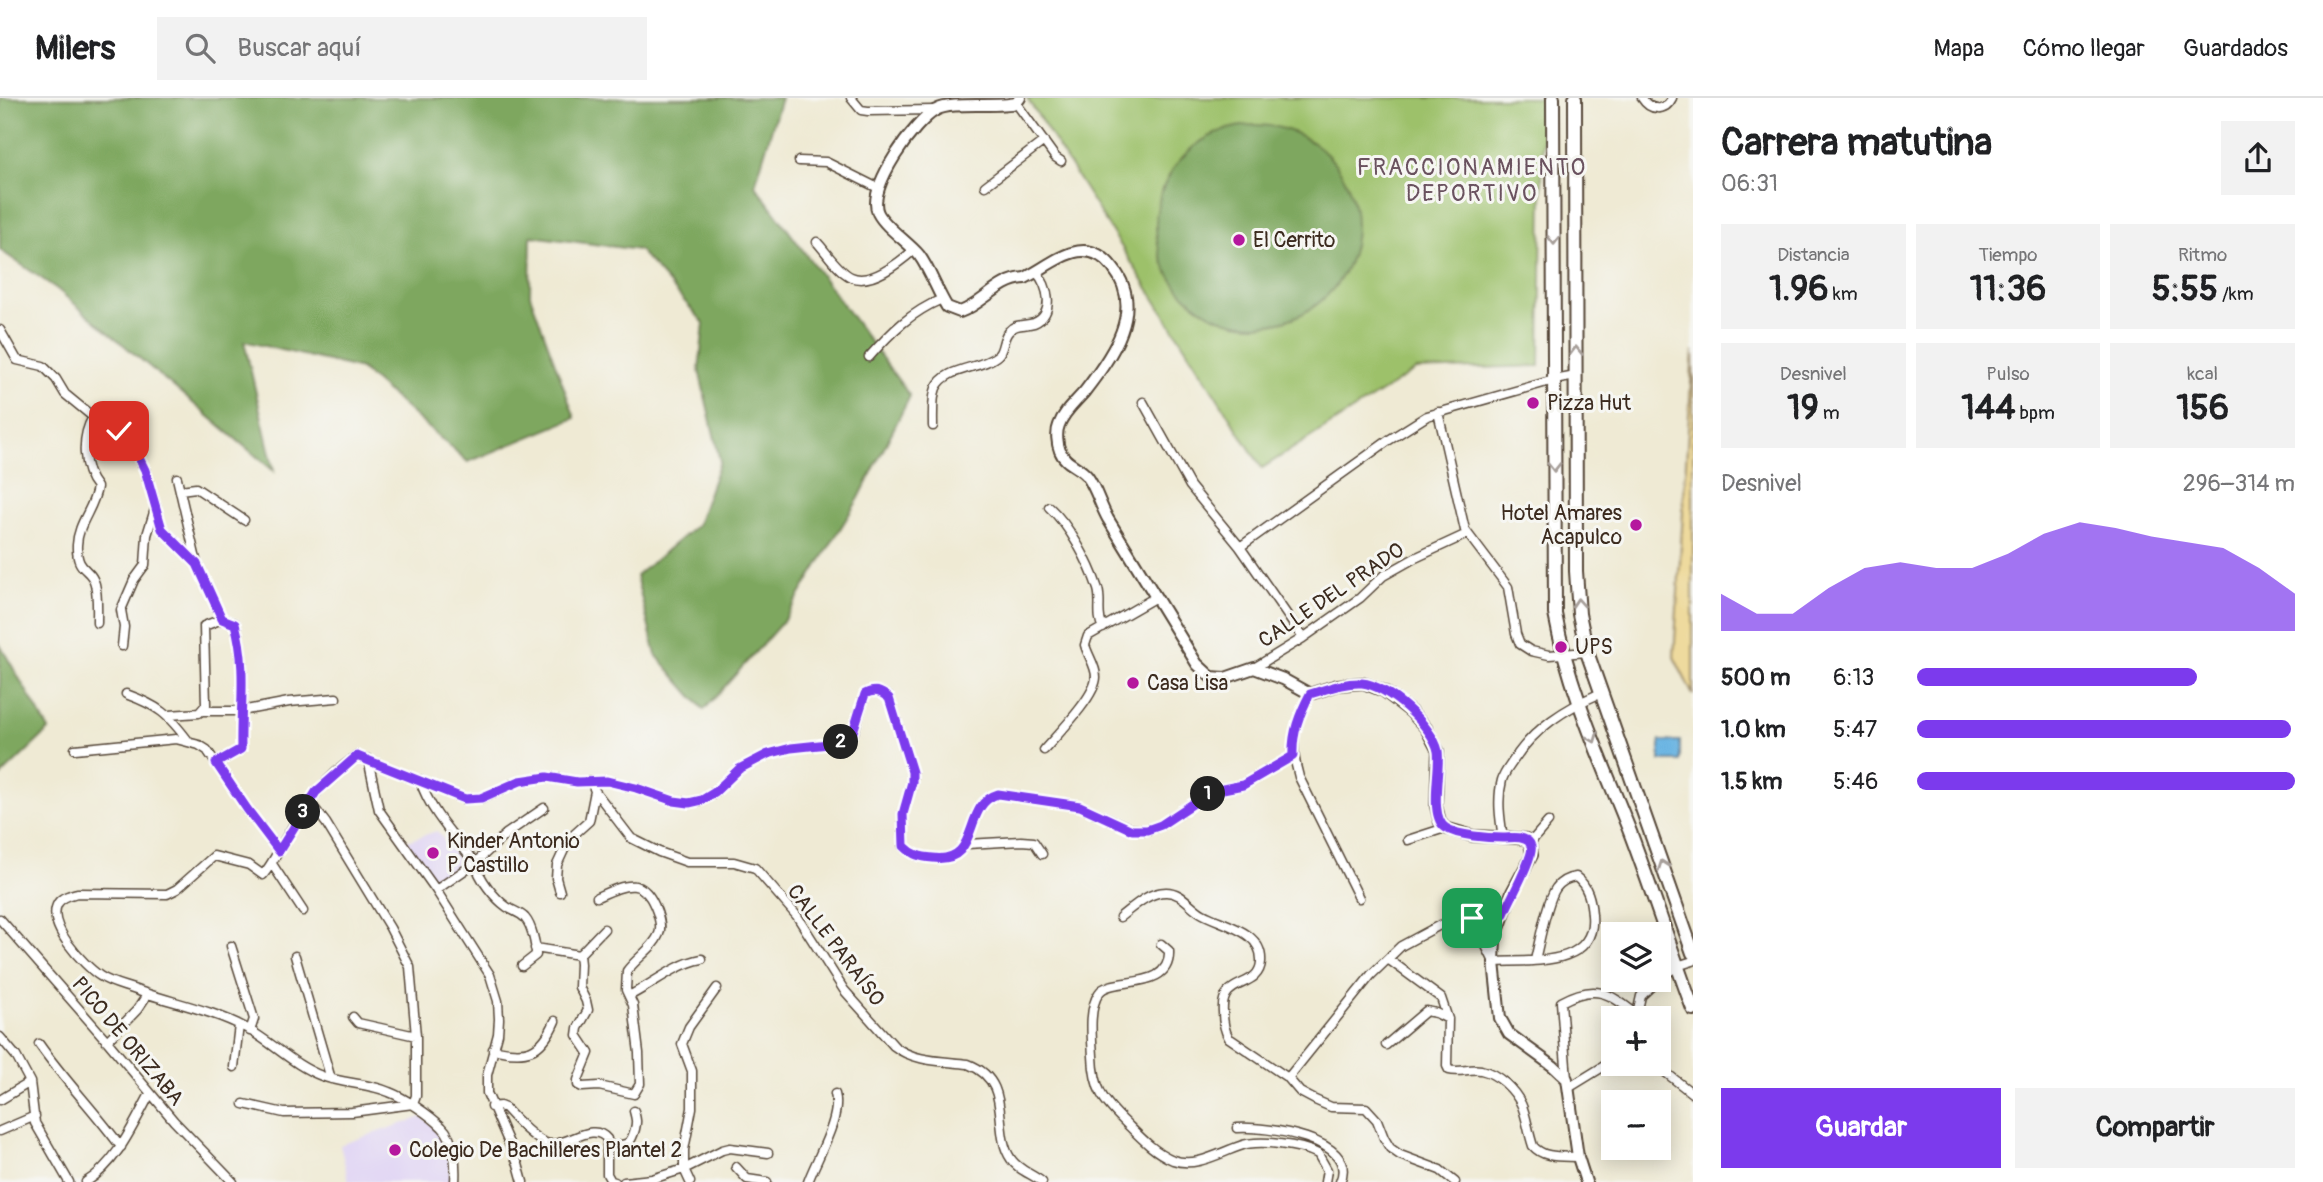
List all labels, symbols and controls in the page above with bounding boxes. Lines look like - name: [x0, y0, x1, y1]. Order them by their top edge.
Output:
- search box: [157, 17, 647, 80]
- text: Milers: [35, 28, 115, 69]
- icon: search: [181, 29, 219, 67]
- text: Buscar aquí: [237, 32, 362, 64]
- text: Mapa: [1934, 34, 1985, 63]
- text: Cómo llegar: [2023, 34, 2145, 63]
- text: Guardados: [2183, 34, 2288, 63]
- text: Carrera matutina: [1721, 119, 1992, 167]
- button: share: [2221, 121, 2295, 195]
- district label: FRACCIONAMIENTO DEPORTIVO: [1357, 153, 1587, 208]
- text: 06:31: [1721, 169, 1778, 198]
- place label: El Cerrito: [1253, 227, 1335, 254]
- marker: El Cerrito: [1231, 232, 1247, 248]
- one-way arrow: [1547, 234, 1562, 245]
- text: Distancia: [1777, 243, 1850, 267]
- text: Tiempo: [1978, 243, 2038, 267]
- text: Ritmo: [2178, 243, 2227, 267]
- text: 1.96: [1769, 267, 1829, 311]
- text: 11:36: [1970, 267, 2046, 311]
- text: 5:55: [2152, 267, 2218, 311]
- text: km: [1829, 282, 1858, 306]
- text: /km: [2218, 282, 2254, 306]
- one-way arrow: [1568, 345, 1583, 356]
- text: Desnivel: [1780, 362, 1847, 386]
- text: Pulso: [1986, 362, 2030, 386]
- text: kcal: [2187, 362, 2218, 386]
- text: 19: [1787, 386, 1819, 430]
- text: 144: [1961, 386, 2015, 430]
- text: 156: [2176, 386, 2229, 430]
- place label: Pizza Hut: [1547, 390, 1631, 417]
- marker: Pizza Hut: [1525, 395, 1541, 411]
- pin: [89, 401, 149, 461]
- text: m: [1819, 401, 1840, 425]
- text: bpm: [2015, 401, 2055, 425]
- icon: check: [100, 412, 138, 450]
- one-way arrow: [1546, 462, 1562, 473]
- text: Desnivel: [1721, 469, 1802, 498]
- text: 296–314 m: [2183, 469, 2295, 498]
- place label: Hotel Amares Acapulco: [1501, 500, 1623, 551]
- marker: Hotel Amares Acapulco: [1628, 517, 1644, 533]
- street label: CALLE DEL PRADO: [1253, 537, 1409, 654]
- one-way arrow: [1571, 597, 1586, 608]
- place label: UPS: [1575, 634, 1613, 661]
- marker: UPS: [1553, 639, 1569, 655]
- text: 500 m: [1721, 663, 1790, 692]
- text: 6:13: [1833, 663, 1874, 692]
- place label: Casa Lisa: [1147, 670, 1228, 697]
- marker: Casa Lisa: [1125, 675, 1141, 691]
- text: 1.0 km: [1721, 715, 1786, 744]
- text: 5:47: [1833, 715, 1877, 744]
- pin: 2: [824, 724, 858, 760]
- text: 2: [835, 729, 846, 753]
- one-way arrow: [1585, 731, 1599, 743]
- text: 1.5 km: [1721, 767, 1783, 796]
- text: 5:46: [1833, 767, 1878, 796]
- pin: 1: [1190, 776, 1226, 812]
- text: 1: [1204, 781, 1211, 805]
- pin: 3: [286, 794, 320, 830]
- text: 3: [297, 799, 308, 823]
- place label: Kinder Antonio P Castillo: [447, 828, 580, 879]
- marker: Kinder Antonio P Castillo: [425, 845, 441, 861]
- one-way arrow: [1657, 860, 1671, 872]
- street label: CALLE PARAÍSO: [781, 879, 890, 1012]
- pin: [1442, 888, 1502, 948]
- icon: arrive: [1453, 899, 1491, 937]
- map controls: [1601, 922, 1671, 1160]
- button: layers: [1601, 922, 1671, 992]
- street label: PICO DE ORIZABA: [66, 971, 190, 1111]
- button: +: [1601, 1006, 1671, 1076]
- button: Guardar: [1721, 1088, 2001, 1168]
- button: Compartir: [2015, 1088, 2295, 1168]
- button: −: [1601, 1090, 1671, 1160]
- place label: Colegio De Bachilleres Plantel 2: [409, 1137, 682, 1164]
- marker: Colegio De Bachilleres Plantel 2: [387, 1142, 403, 1158]

